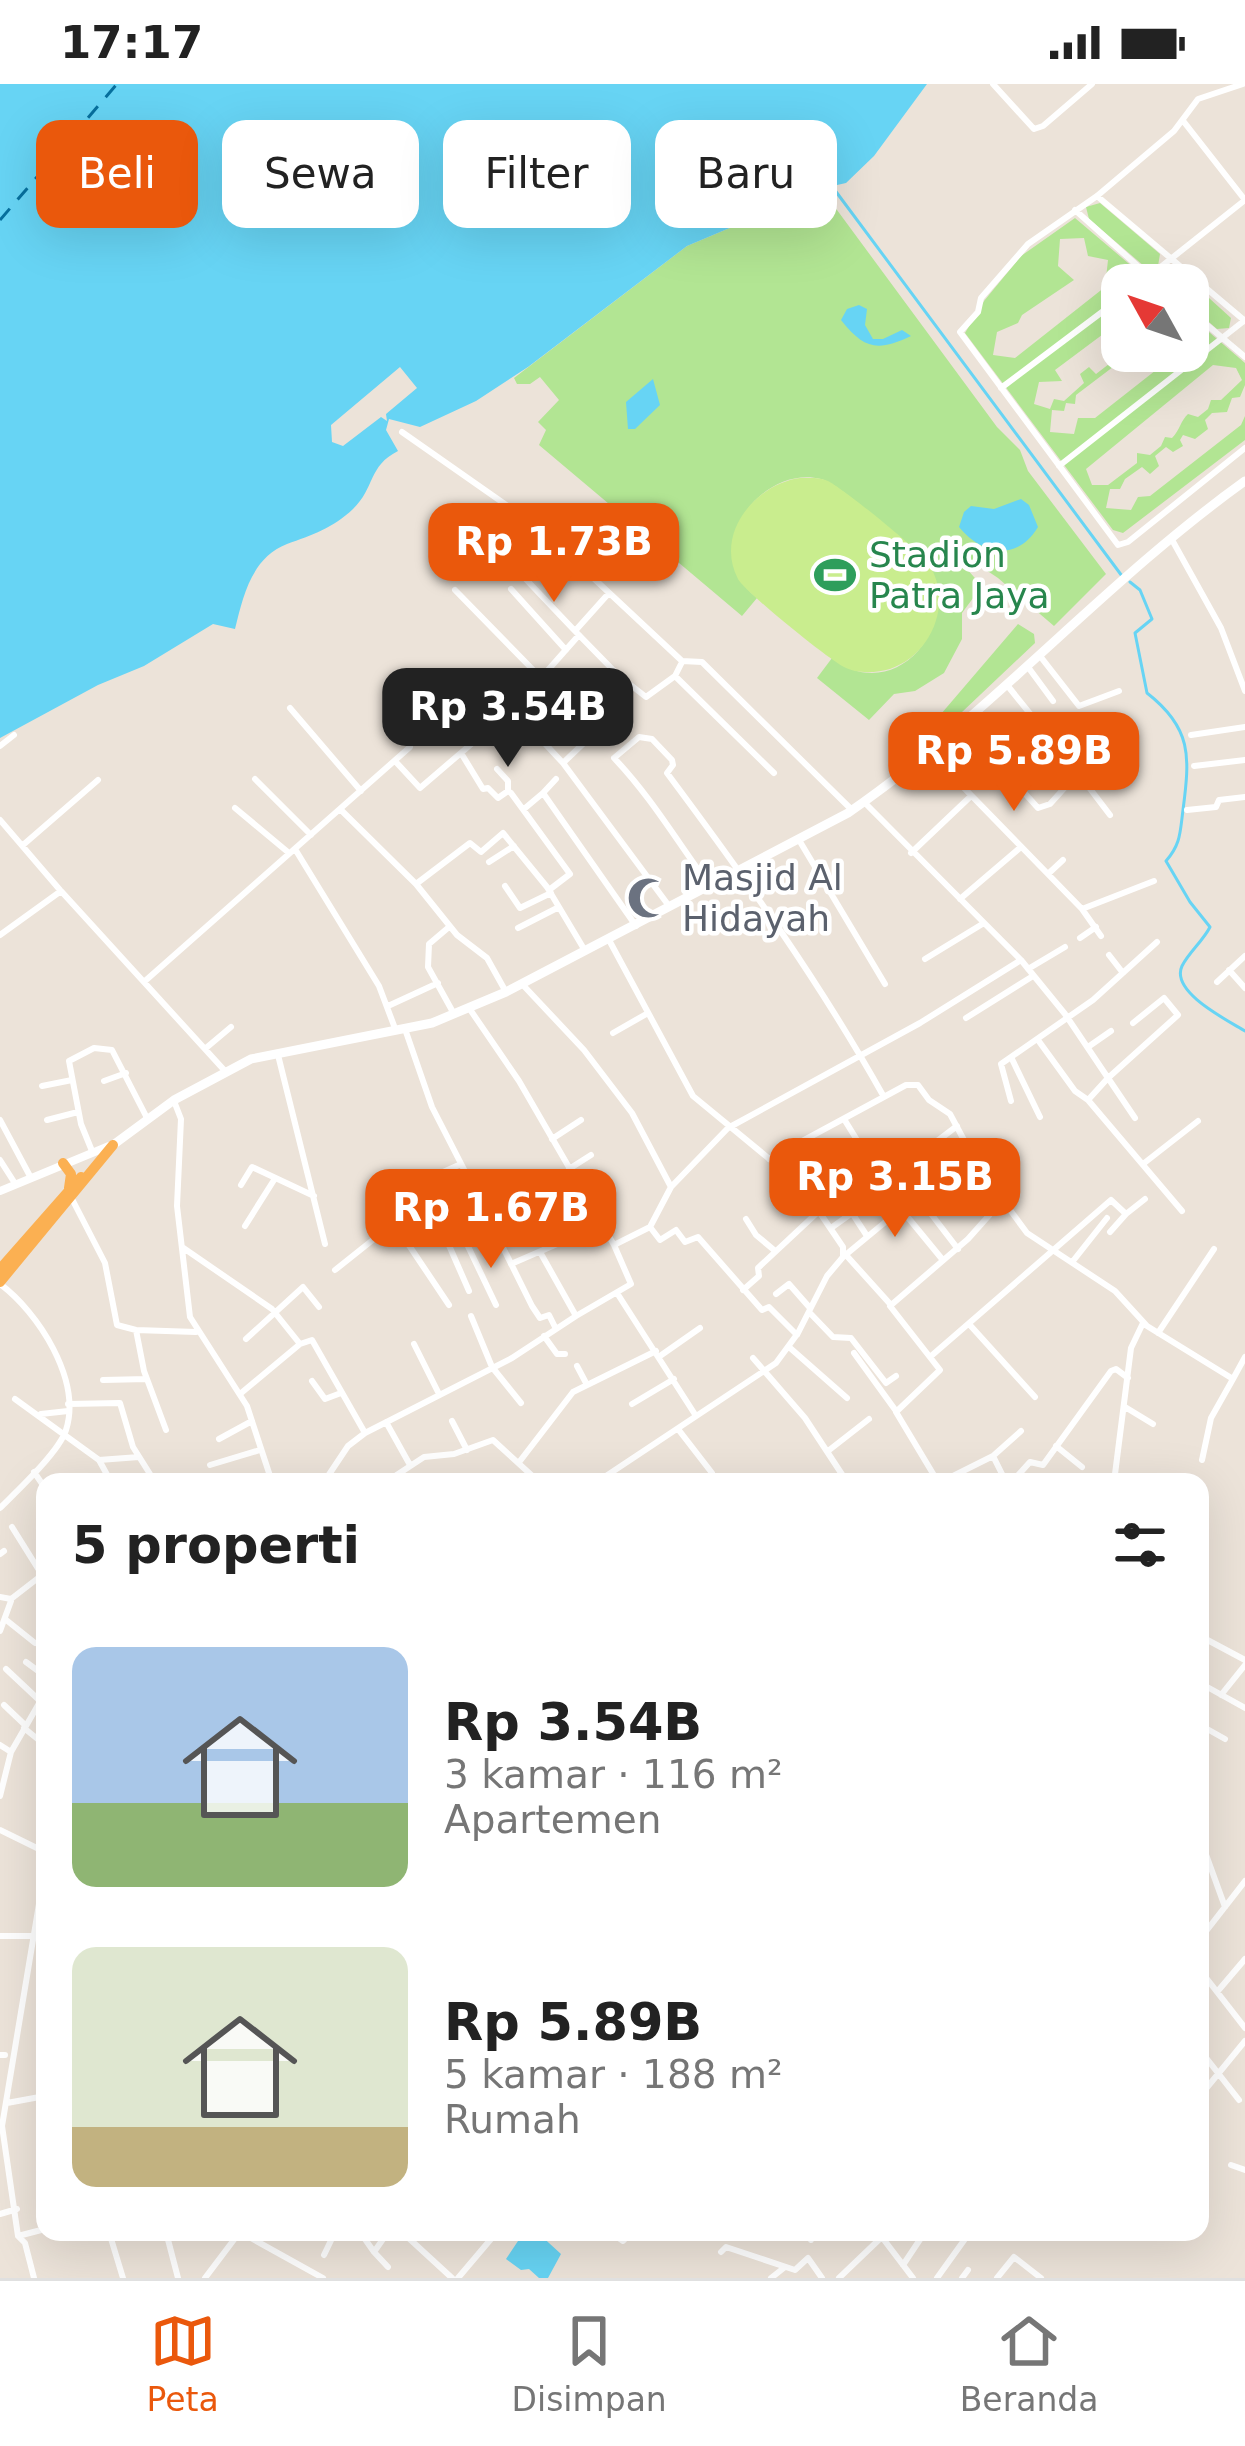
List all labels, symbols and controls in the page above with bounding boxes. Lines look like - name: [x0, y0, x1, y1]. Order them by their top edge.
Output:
- text: 17:17: [60, 16, 203, 69]
- chip: Beli: [36, 120, 198, 228]
- chip: Sewa: [222, 120, 419, 228]
- chip: Filter: [443, 120, 631, 228]
- chip: Baru: [655, 120, 837, 228]
- north arrow: [1101, 264, 1209, 372]
- map controls: [1101, 264, 1209, 372]
- pin: Rp 1.73B: [430, 503, 678, 605]
- text: Rp 1.73B: [455, 519, 653, 564]
- place label: Stadion Patra Jaya: [869, 534, 1050, 616]
- sports icon: Stadion Patra Jaya: [812, 552, 858, 598]
- pin: Rp 3.54B: [384, 668, 632, 770]
- text: Rp 3.54B: [409, 684, 607, 729]
- pin: Rp 5.89B: [890, 712, 1138, 814]
- text: Rp 5.89B: [915, 728, 1113, 773]
- place label: Masjid Al Hidayah: [682, 857, 843, 939]
- mosque icon: Masjid Al Hidayah: [625, 875, 671, 921]
- pin: Rp 3.15B: [771, 1138, 1019, 1240]
- text: Rp 3.15B: [796, 1154, 994, 1199]
- pin: Rp 1.67B: [367, 1169, 615, 1271]
- text: Rp 1.67B: [392, 1185, 590, 1230]
- icon: filters: [1107, 1512, 1173, 1578]
- text: 5 properti: [72, 1516, 360, 1575]
- text: Rp 3.54B: [444, 1693, 702, 1752]
- icon: home: [168, 1695, 312, 1839]
- text: 3 kamar · 116 m²: [444, 1752, 783, 1797]
- text: Apartemen: [444, 1797, 661, 1842]
- text: Rp 5.89B: [444, 1993, 702, 2052]
- icon: home: [168, 1995, 312, 2139]
- text: 5 kamar · 188 m²: [444, 2052, 783, 2097]
- text: Rumah: [444, 2097, 581, 2142]
- tab: Peta: [146, 2308, 219, 2419]
- tab: Disimpan: [512, 2308, 667, 2419]
- tab: Beranda: [960, 2308, 1099, 2419]

